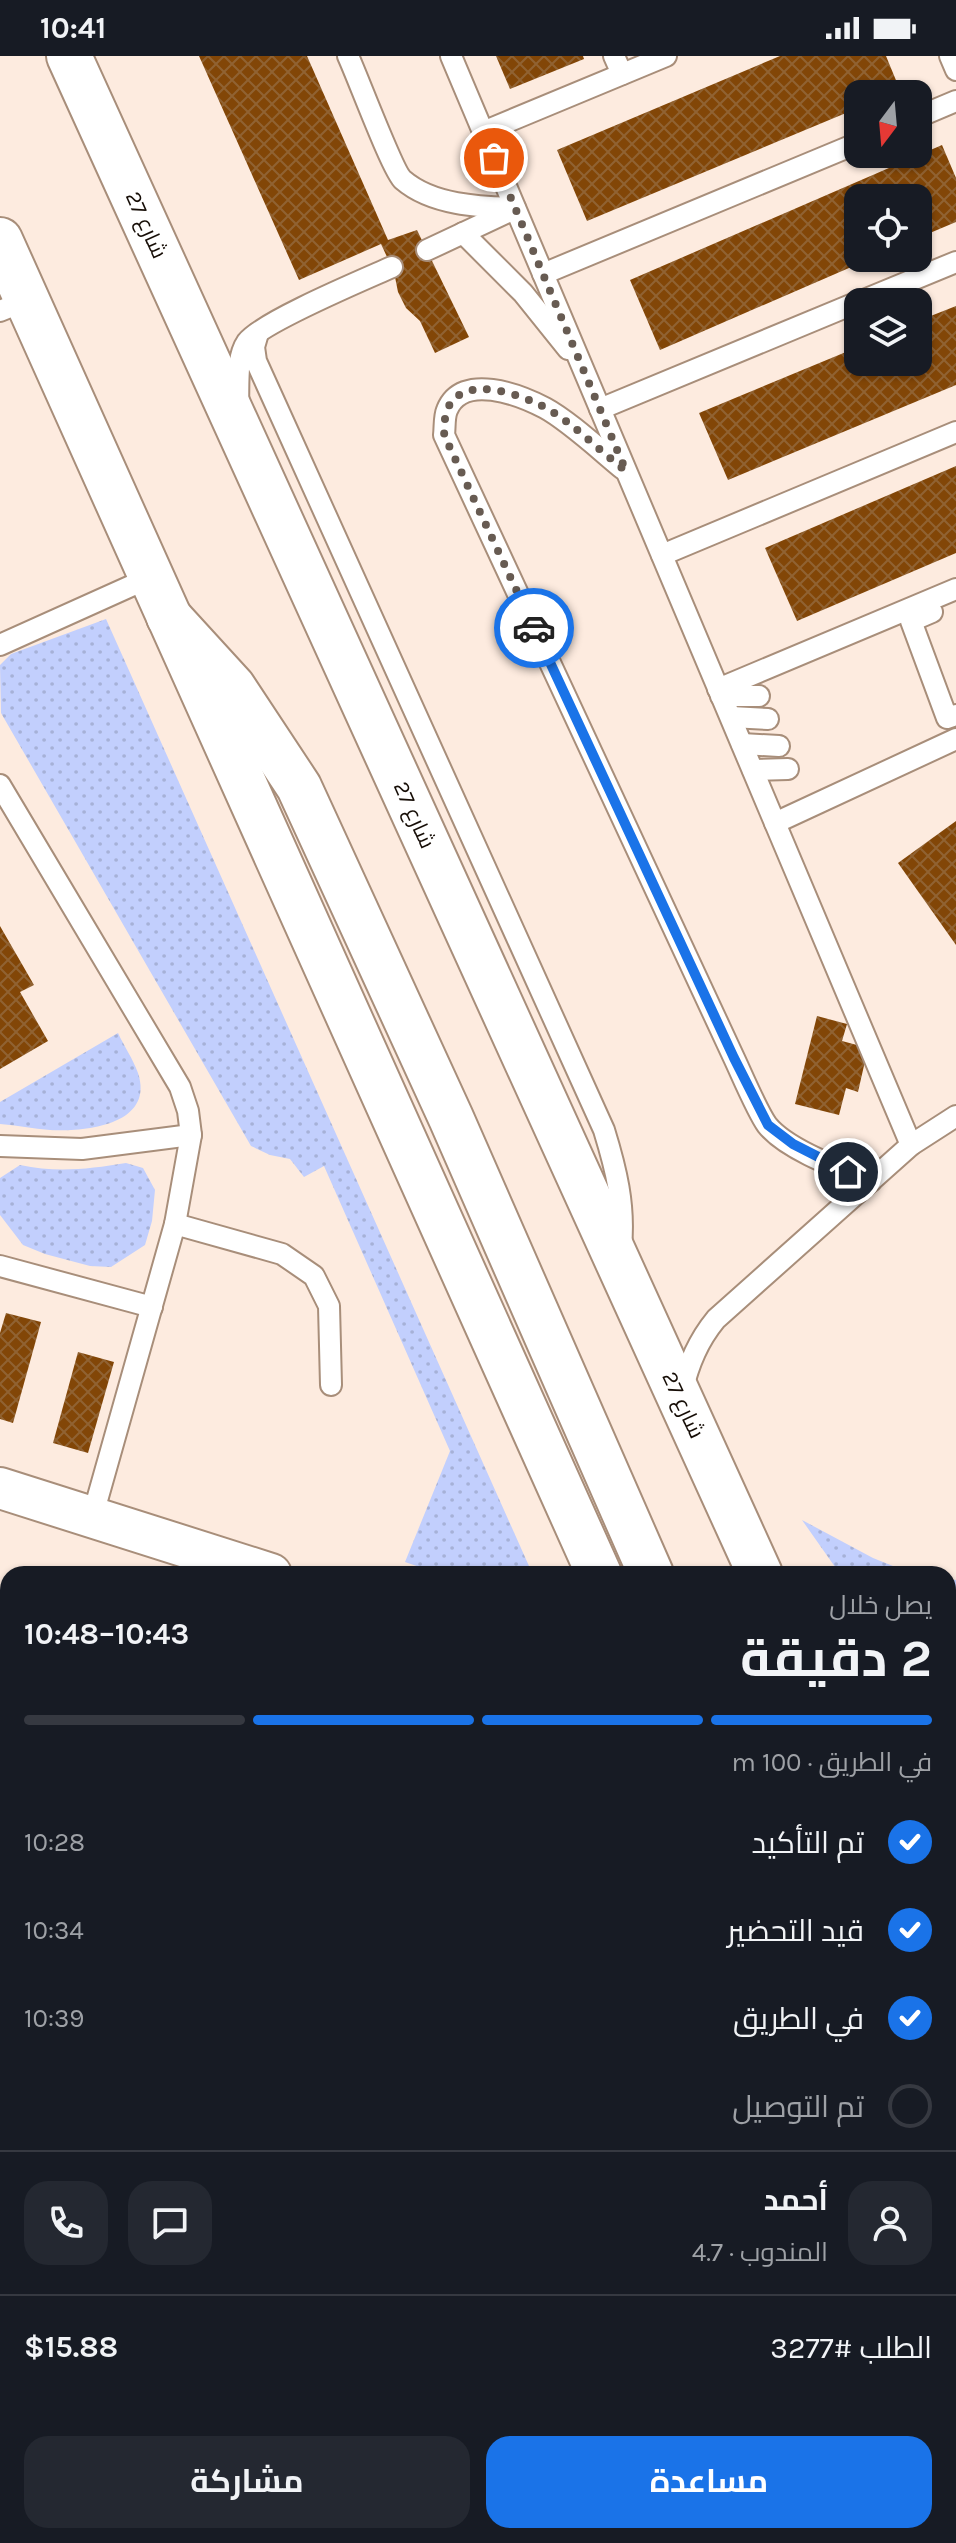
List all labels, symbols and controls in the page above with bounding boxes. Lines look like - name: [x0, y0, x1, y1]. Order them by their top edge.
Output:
- text: 10:41: [40, 10, 106, 46]
- north arrow: [844, 80, 932, 168]
- map controls: [844, 80, 932, 376]
- pin: [460, 124, 528, 192]
- icon: bag: [472, 136, 516, 180]
- button: locate: [844, 184, 932, 272]
- street label: شارع 27: [119, 187, 172, 263]
- button: layers: [844, 288, 932, 376]
- courier: [494, 588, 574, 668]
- icon: car: [512, 606, 556, 650]
- street label: شارع 27: [387, 777, 440, 853]
- pin: [814, 1138, 882, 1206]
- icon: home: [826, 1150, 870, 1194]
- street label: شارع 27: [655, 1367, 710, 1443]
- text: يصل خلال: [829, 1590, 932, 1621]
- text: 10:43–10:48: [24, 1616, 189, 1652]
- text: 2 دقيقة: [740, 1628, 932, 1689]
- text: في الطريق · 100 m: [732, 1747, 932, 1778]
- icon: check: [888, 1820, 932, 1864]
- text: تم التأكيد: [751, 1825, 864, 1861]
- text: 10:28: [24, 1827, 85, 1858]
- icon: check: [888, 1908, 932, 1952]
- text: قيد التحضير: [727, 1913, 864, 1949]
- text: 10:34: [24, 1915, 84, 1946]
- icon: check: [888, 1996, 932, 2040]
- text: في الطريق: [733, 2001, 864, 2037]
- text: 10:39: [24, 2003, 84, 2034]
- text: تم التوصيل: [732, 2089, 864, 2125]
- button: phone: [24, 2181, 108, 2265]
- button: chat: [128, 2181, 212, 2265]
- button: person: [848, 2181, 932, 2265]
- text: أحمد: [764, 2182, 828, 2218]
- text: المندوب · 4.7: [692, 2237, 828, 2268]
- text: $15.88: [24, 2329, 118, 2365]
- text: الطلب #3277: [770, 2330, 932, 2366]
- button: مشاركة: [24, 2436, 470, 2528]
- button: مساعدة: [486, 2436, 932, 2528]

